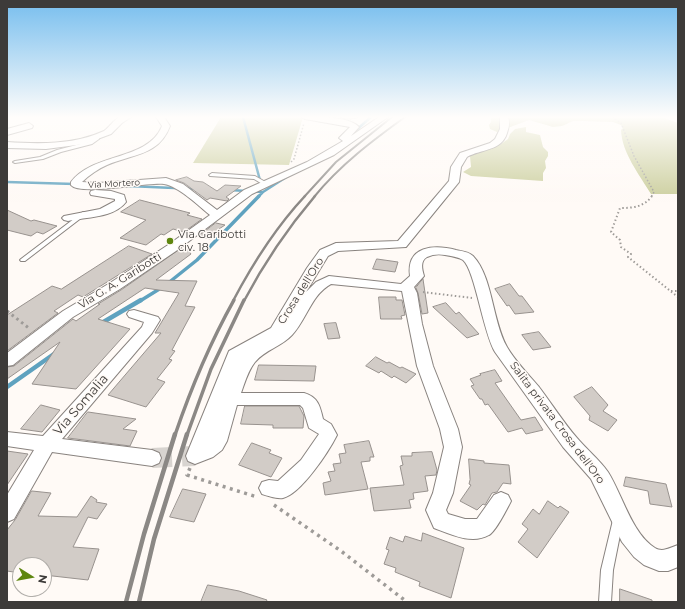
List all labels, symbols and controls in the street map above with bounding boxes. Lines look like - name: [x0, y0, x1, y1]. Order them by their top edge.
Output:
- street label: Via Mortero: [88, 177, 140, 191]
- place label: Via Garibotti civ. 18: [178, 228, 246, 254]
- marker: Via Garibotti civ. 18: [165, 236, 175, 246]
- street label: Via G. A. Garibotti: [76, 250, 164, 312]
- street label: Crosa dell'Oro: [275, 255, 327, 327]
- street label: Salita privata Crosa dell'Oro: [507, 359, 607, 487]
- street label: Via Somalia: [50, 371, 112, 439]
- north arrow: [12, 557, 52, 597]
- text: N: [35, 573, 51, 585]

